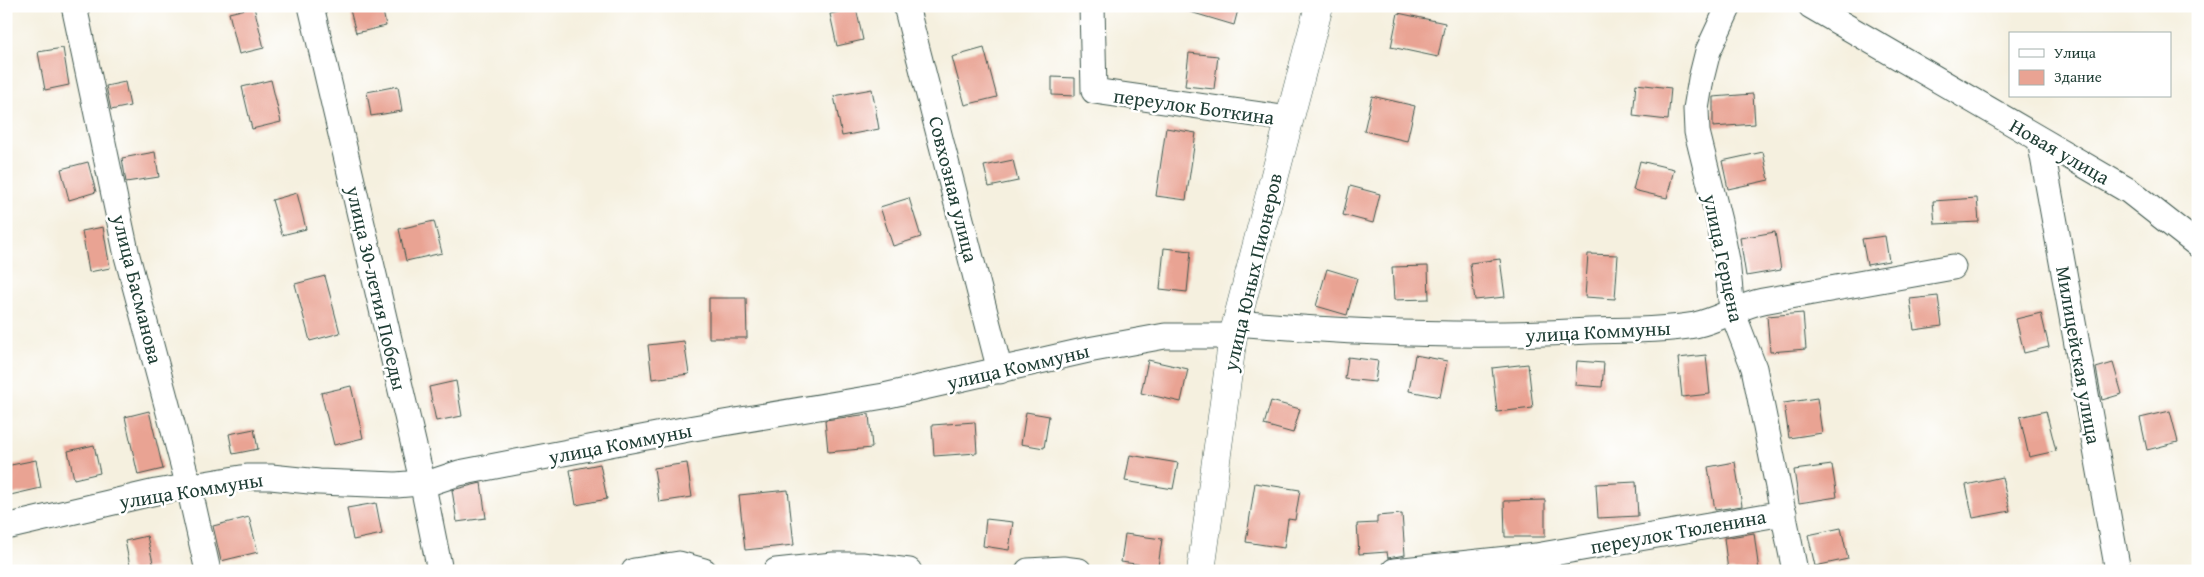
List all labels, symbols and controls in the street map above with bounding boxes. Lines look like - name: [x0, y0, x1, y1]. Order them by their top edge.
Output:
- legend: [2009, 32, 2172, 98]
- text: Улица: [2054, 42, 2097, 63]
- text: Здание: [2054, 66, 2102, 87]
- street label: переулок Боткина: [1112, 80, 1277, 132]
- street label: Новая улица: [2005, 111, 2116, 192]
- street label: Совхозная улица: [922, 113, 986, 266]
- street label: улица Юных Пионеров: [1215, 170, 1289, 375]
- street label: улица 30-летия Победы: [339, 182, 415, 393]
- street label: улица Герцена: [1696, 190, 1752, 325]
- street label: улица Басманова: [105, 210, 171, 367]
- street label: Милицейская улица: [2049, 264, 2109, 447]
- street label: улица Коммуны: [1524, 313, 1671, 349]
- street label: улица Коммуны: [943, 336, 1092, 397]
- street label: улица Коммуны: [545, 415, 694, 471]
- street label: улица Коммуны: [116, 464, 265, 516]
- street label: переулок Тюленина: [1588, 501, 1769, 561]

